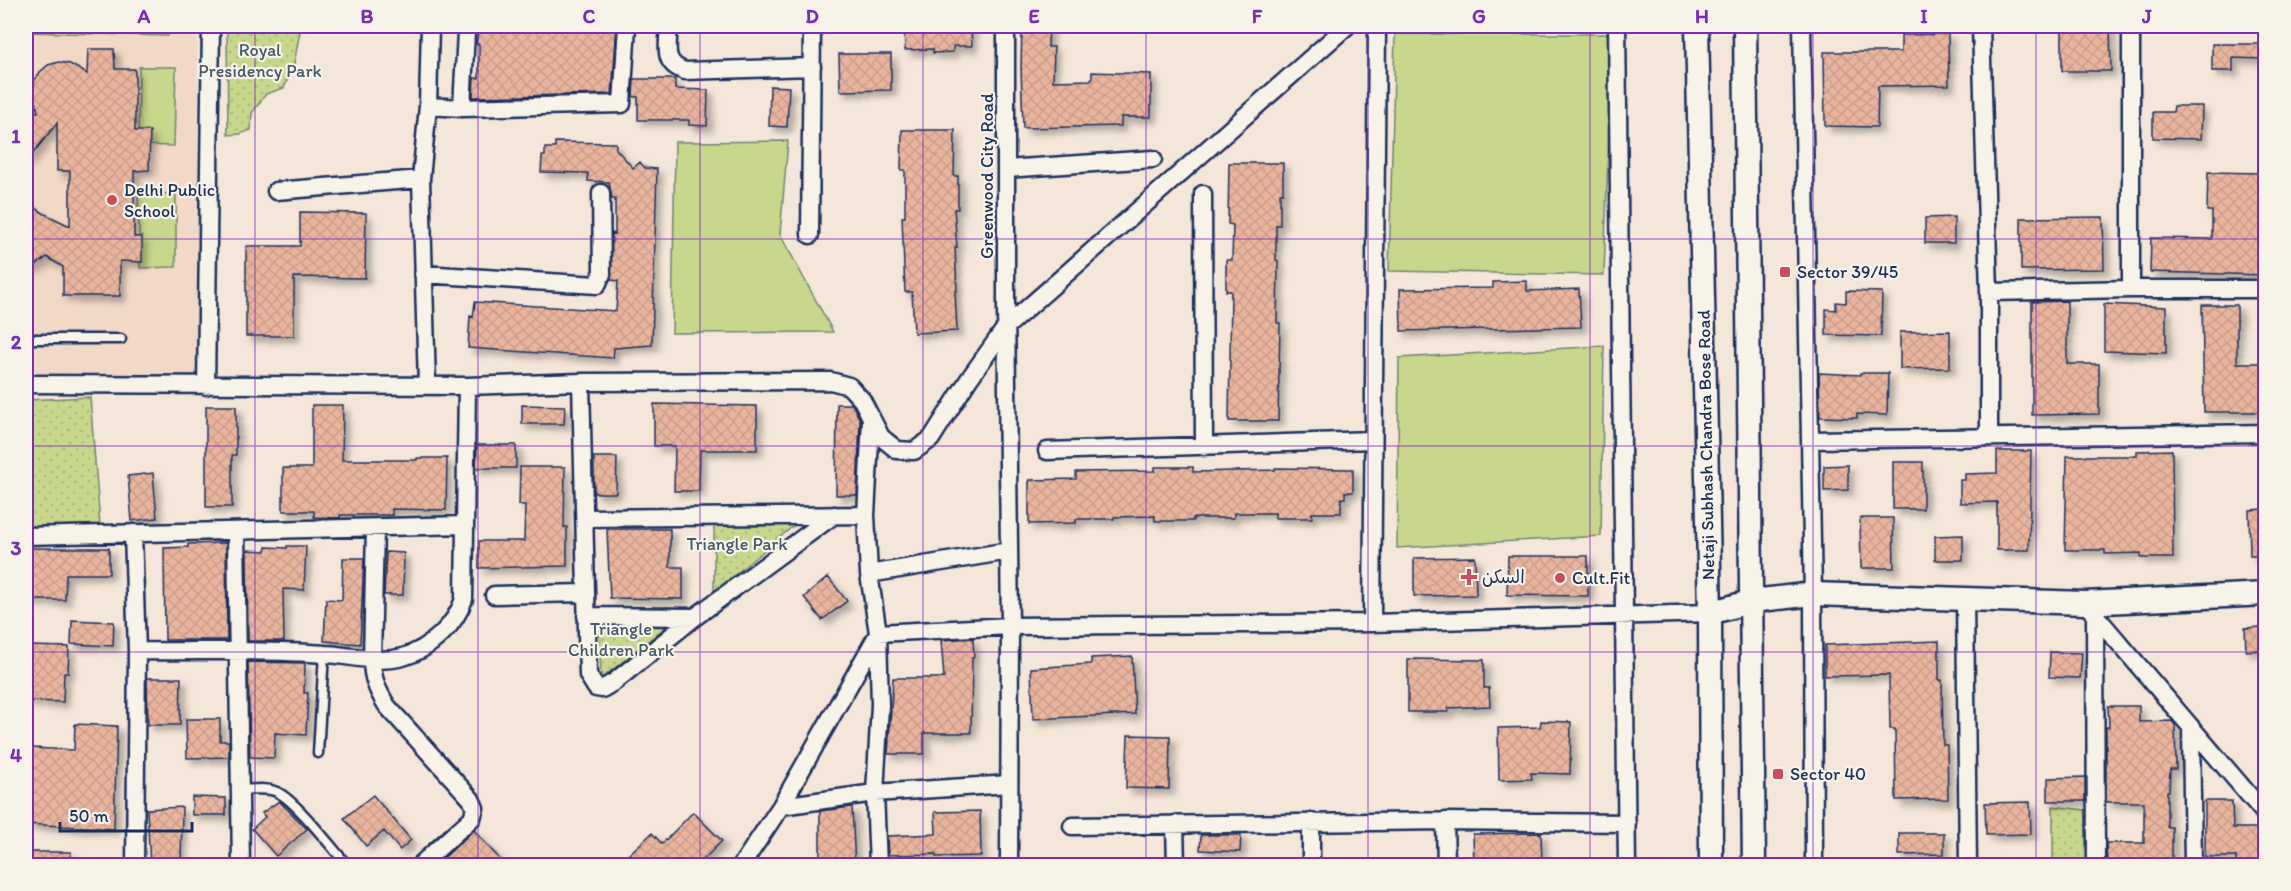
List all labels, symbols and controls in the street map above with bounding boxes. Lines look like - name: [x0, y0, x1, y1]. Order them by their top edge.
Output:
- text: A: [137, 4, 151, 28]
- text: B: [361, 4, 374, 28]
- text: C: [583, 4, 596, 28]
- text: D: [805, 4, 819, 28]
- text: E: [1028, 4, 1040, 28]
- text: F: [1252, 4, 1263, 28]
- text: G: [1472, 4, 1486, 28]
- text: H: [1695, 4, 1709, 28]
- text: I: [1920, 4, 1928, 28]
- text: J: [2141, 4, 2152, 28]
- park label: Royal Presidency Park: [198, 39, 322, 82]
- street label: Greenwood City Road: [976, 93, 998, 259]
- text: 1: [11, 124, 21, 148]
- place label: Delhi Public School: [124, 179, 215, 222]
- marker: Delhi Public School: [105, 193, 119, 207]
- place label: Sector 39/45: [1797, 261, 1898, 283]
- marker: Sector 39/45: [1778, 265, 1792, 279]
- street label: Netaji Subhash Chandra Bose Road: [1693, 310, 1719, 580]
- text: 2: [11, 330, 22, 354]
- park label: Triangle Park: [686, 533, 788, 555]
- text: 3: [11, 536, 22, 560]
- place label: السكن: [1482, 566, 1525, 588]
- place label: Cult.Fit: [1572, 567, 1631, 589]
- marker: السكن: [1460, 568, 1478, 586]
- marker: Cult.Fit: [1553, 571, 1567, 585]
- park label: Triangle Children Park: [568, 618, 675, 661]
- text: 4: [10, 743, 22, 767]
- place label: Sector 40: [1790, 763, 1866, 785]
- marker: Sector 40: [1771, 767, 1785, 781]
- scale bar: [60, 795, 192, 833]
- text: 50 m: [69, 805, 109, 827]

